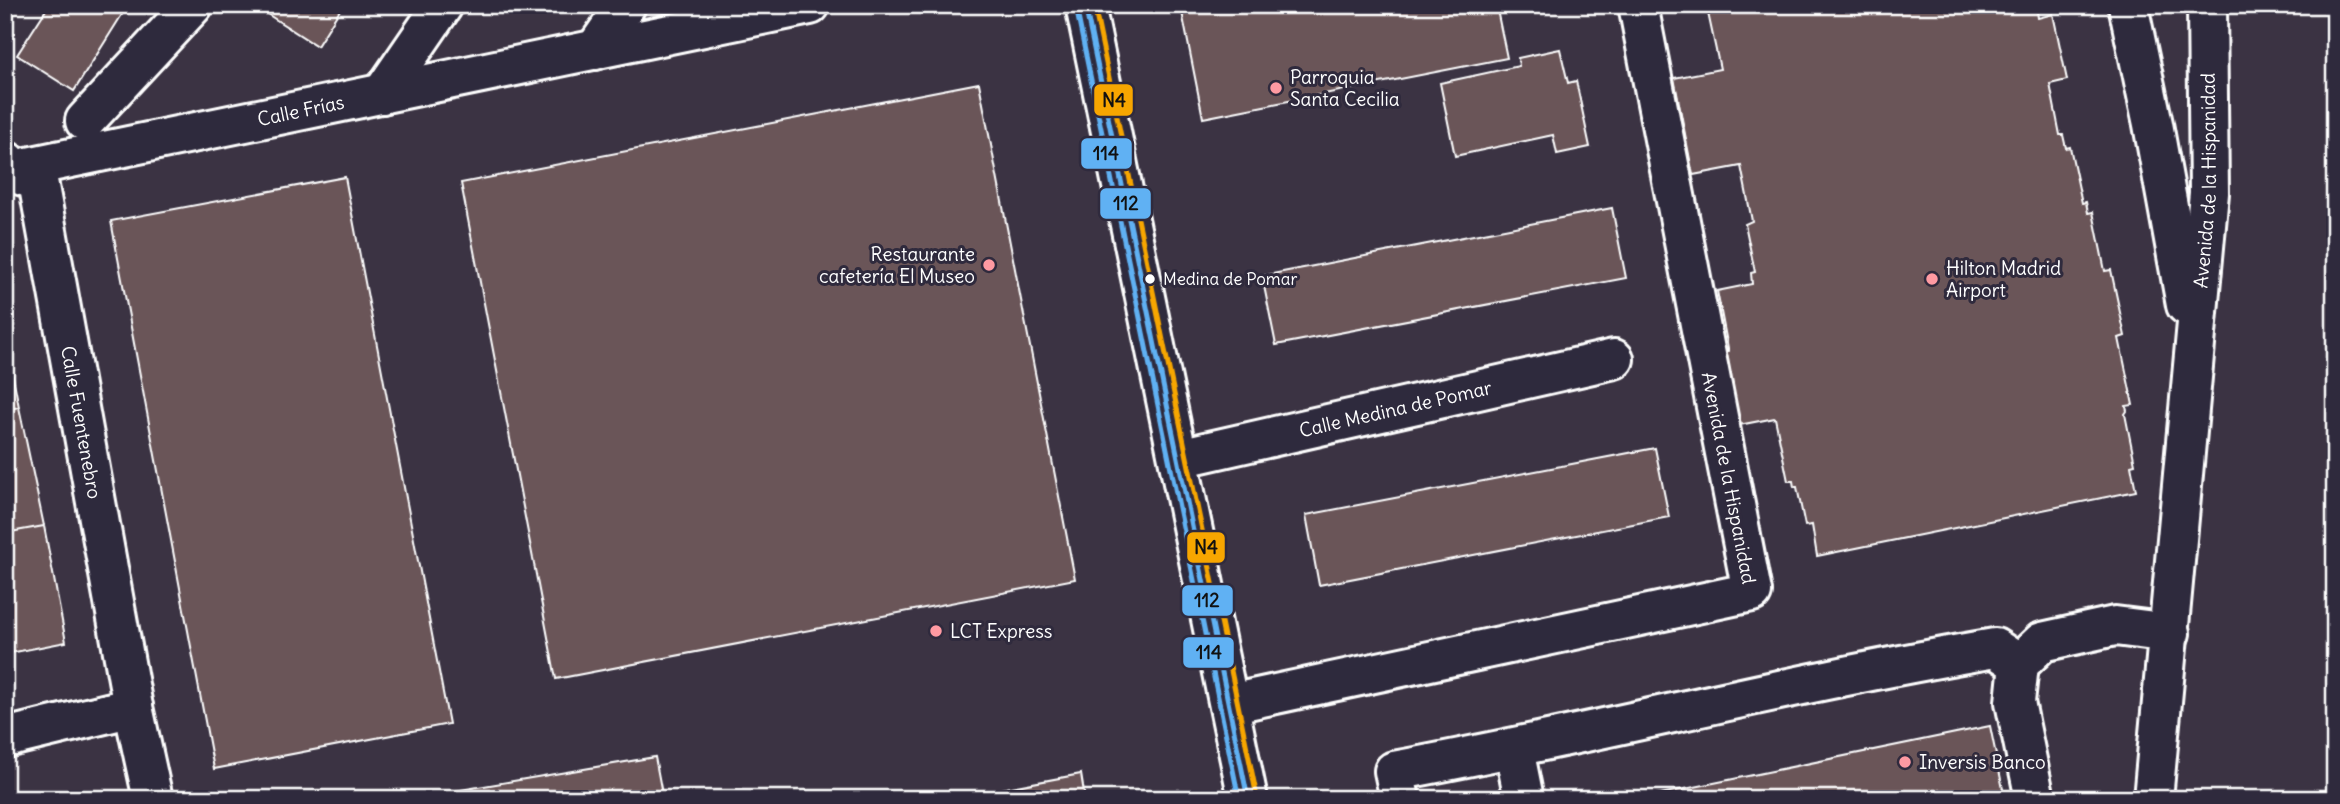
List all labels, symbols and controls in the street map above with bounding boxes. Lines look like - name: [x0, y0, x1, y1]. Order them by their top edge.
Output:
- place label: Parroquia Santa Cecilia: [1290, 65, 1400, 111]
- street label: Avenida de la Hispanidad: [2188, 73, 2221, 289]
- marker: Parroquia Santa Cecilia: [1268, 80, 1284, 96]
- line badge: N4: [1093, 83, 1134, 117]
- text: N4: [1102, 88, 1126, 112]
- street label: Calle Frías: [255, 90, 346, 131]
- line badge: 114: [1080, 137, 1133, 170]
- text: 114: [1093, 141, 1119, 165]
- line badge: 112: [1099, 187, 1152, 220]
- text: 112: [1113, 191, 1139, 215]
- place label: Restaurante cafetería El Museo: [819, 242, 975, 288]
- place label: Hilton Madrid Airport: [1946, 256, 2061, 302]
- marker: Restaurante cafetería El Museo: [981, 257, 997, 273]
- place label: Medina de Pomar: [1163, 268, 1297, 290]
- marker: Hilton Madrid Airport: [1924, 271, 1940, 287]
- marker: Medina de Pomar: [1143, 272, 1157, 286]
- street label: Calle Fuentenebro: [56, 344, 107, 501]
- street label: Avenida de la Hispanidad: [1697, 370, 1761, 586]
- street label: Calle Medina de Pomar: [1297, 375, 1494, 442]
- line badge: N4: [1186, 531, 1226, 564]
- text: N4: [1194, 535, 1218, 559]
- line badge: 112: [1181, 584, 1234, 617]
- text: 112: [1194, 588, 1220, 612]
- place label: LCT Express: [950, 619, 1053, 643]
- marker: LCT Express: [928, 623, 944, 639]
- line badge: 114: [1182, 636, 1235, 669]
- text: 114: [1196, 640, 1222, 664]
- place label: Inversis Banco: [1919, 750, 2046, 774]
- marker: Inversis Banco: [1897, 754, 1913, 770]

